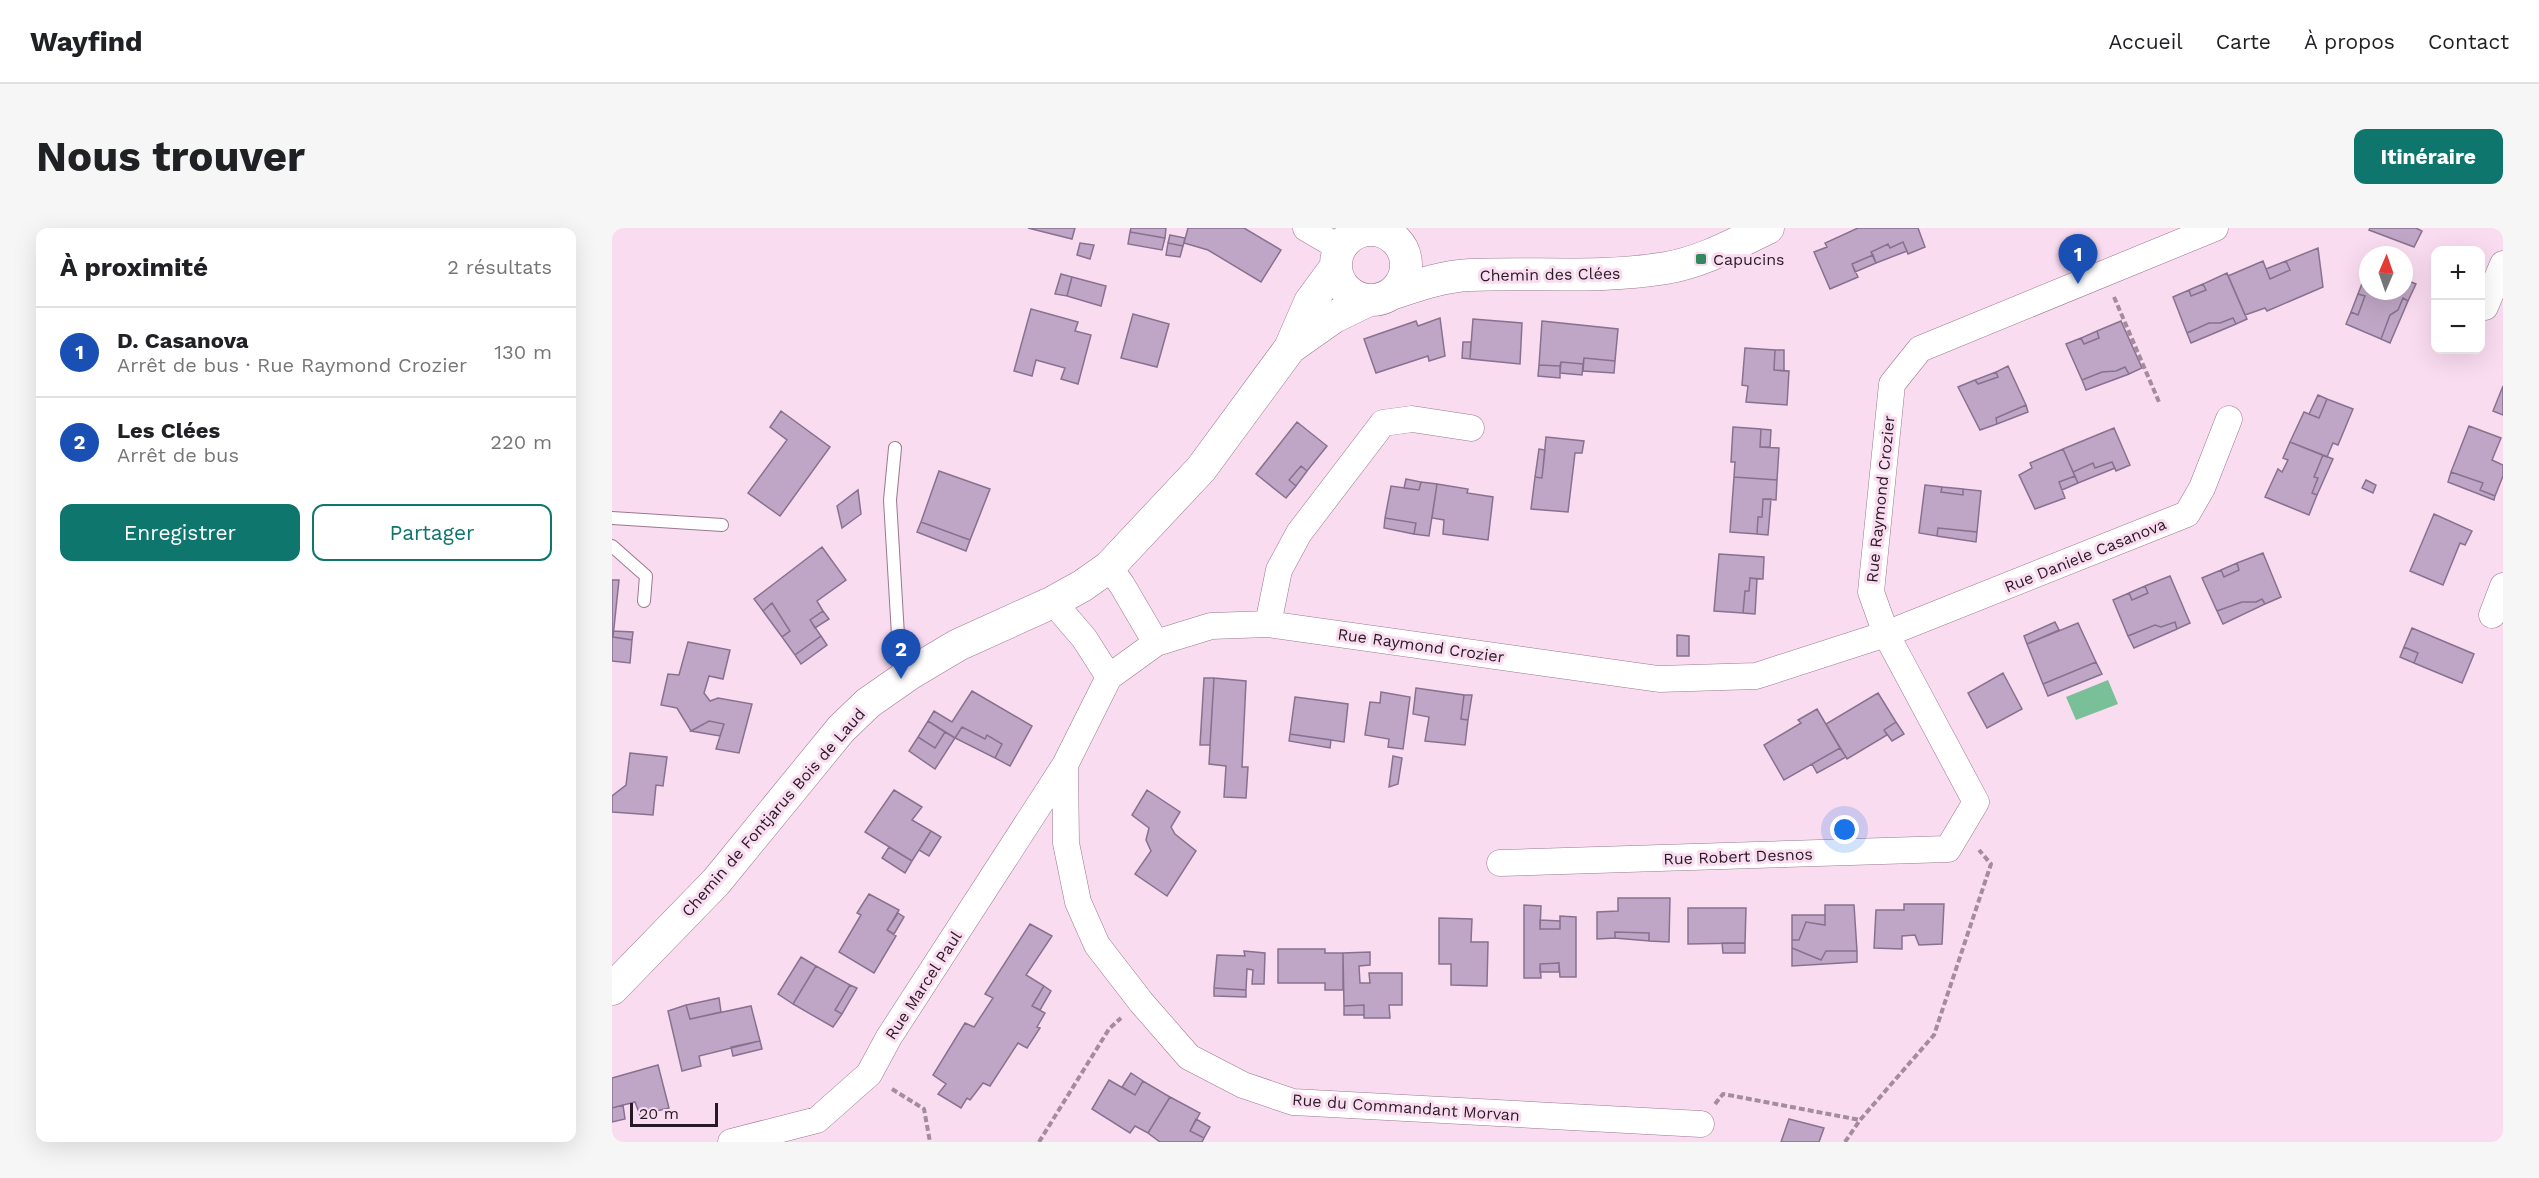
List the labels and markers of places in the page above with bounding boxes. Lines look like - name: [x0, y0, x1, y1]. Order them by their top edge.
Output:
- pin: 1: [2058, 235, 2098, 284]
- place label: Capucins: [1713, 250, 1785, 269]
- marker: Capucins: [1694, 252, 1708, 266]
- pin: 2: [882, 630, 920, 679]

